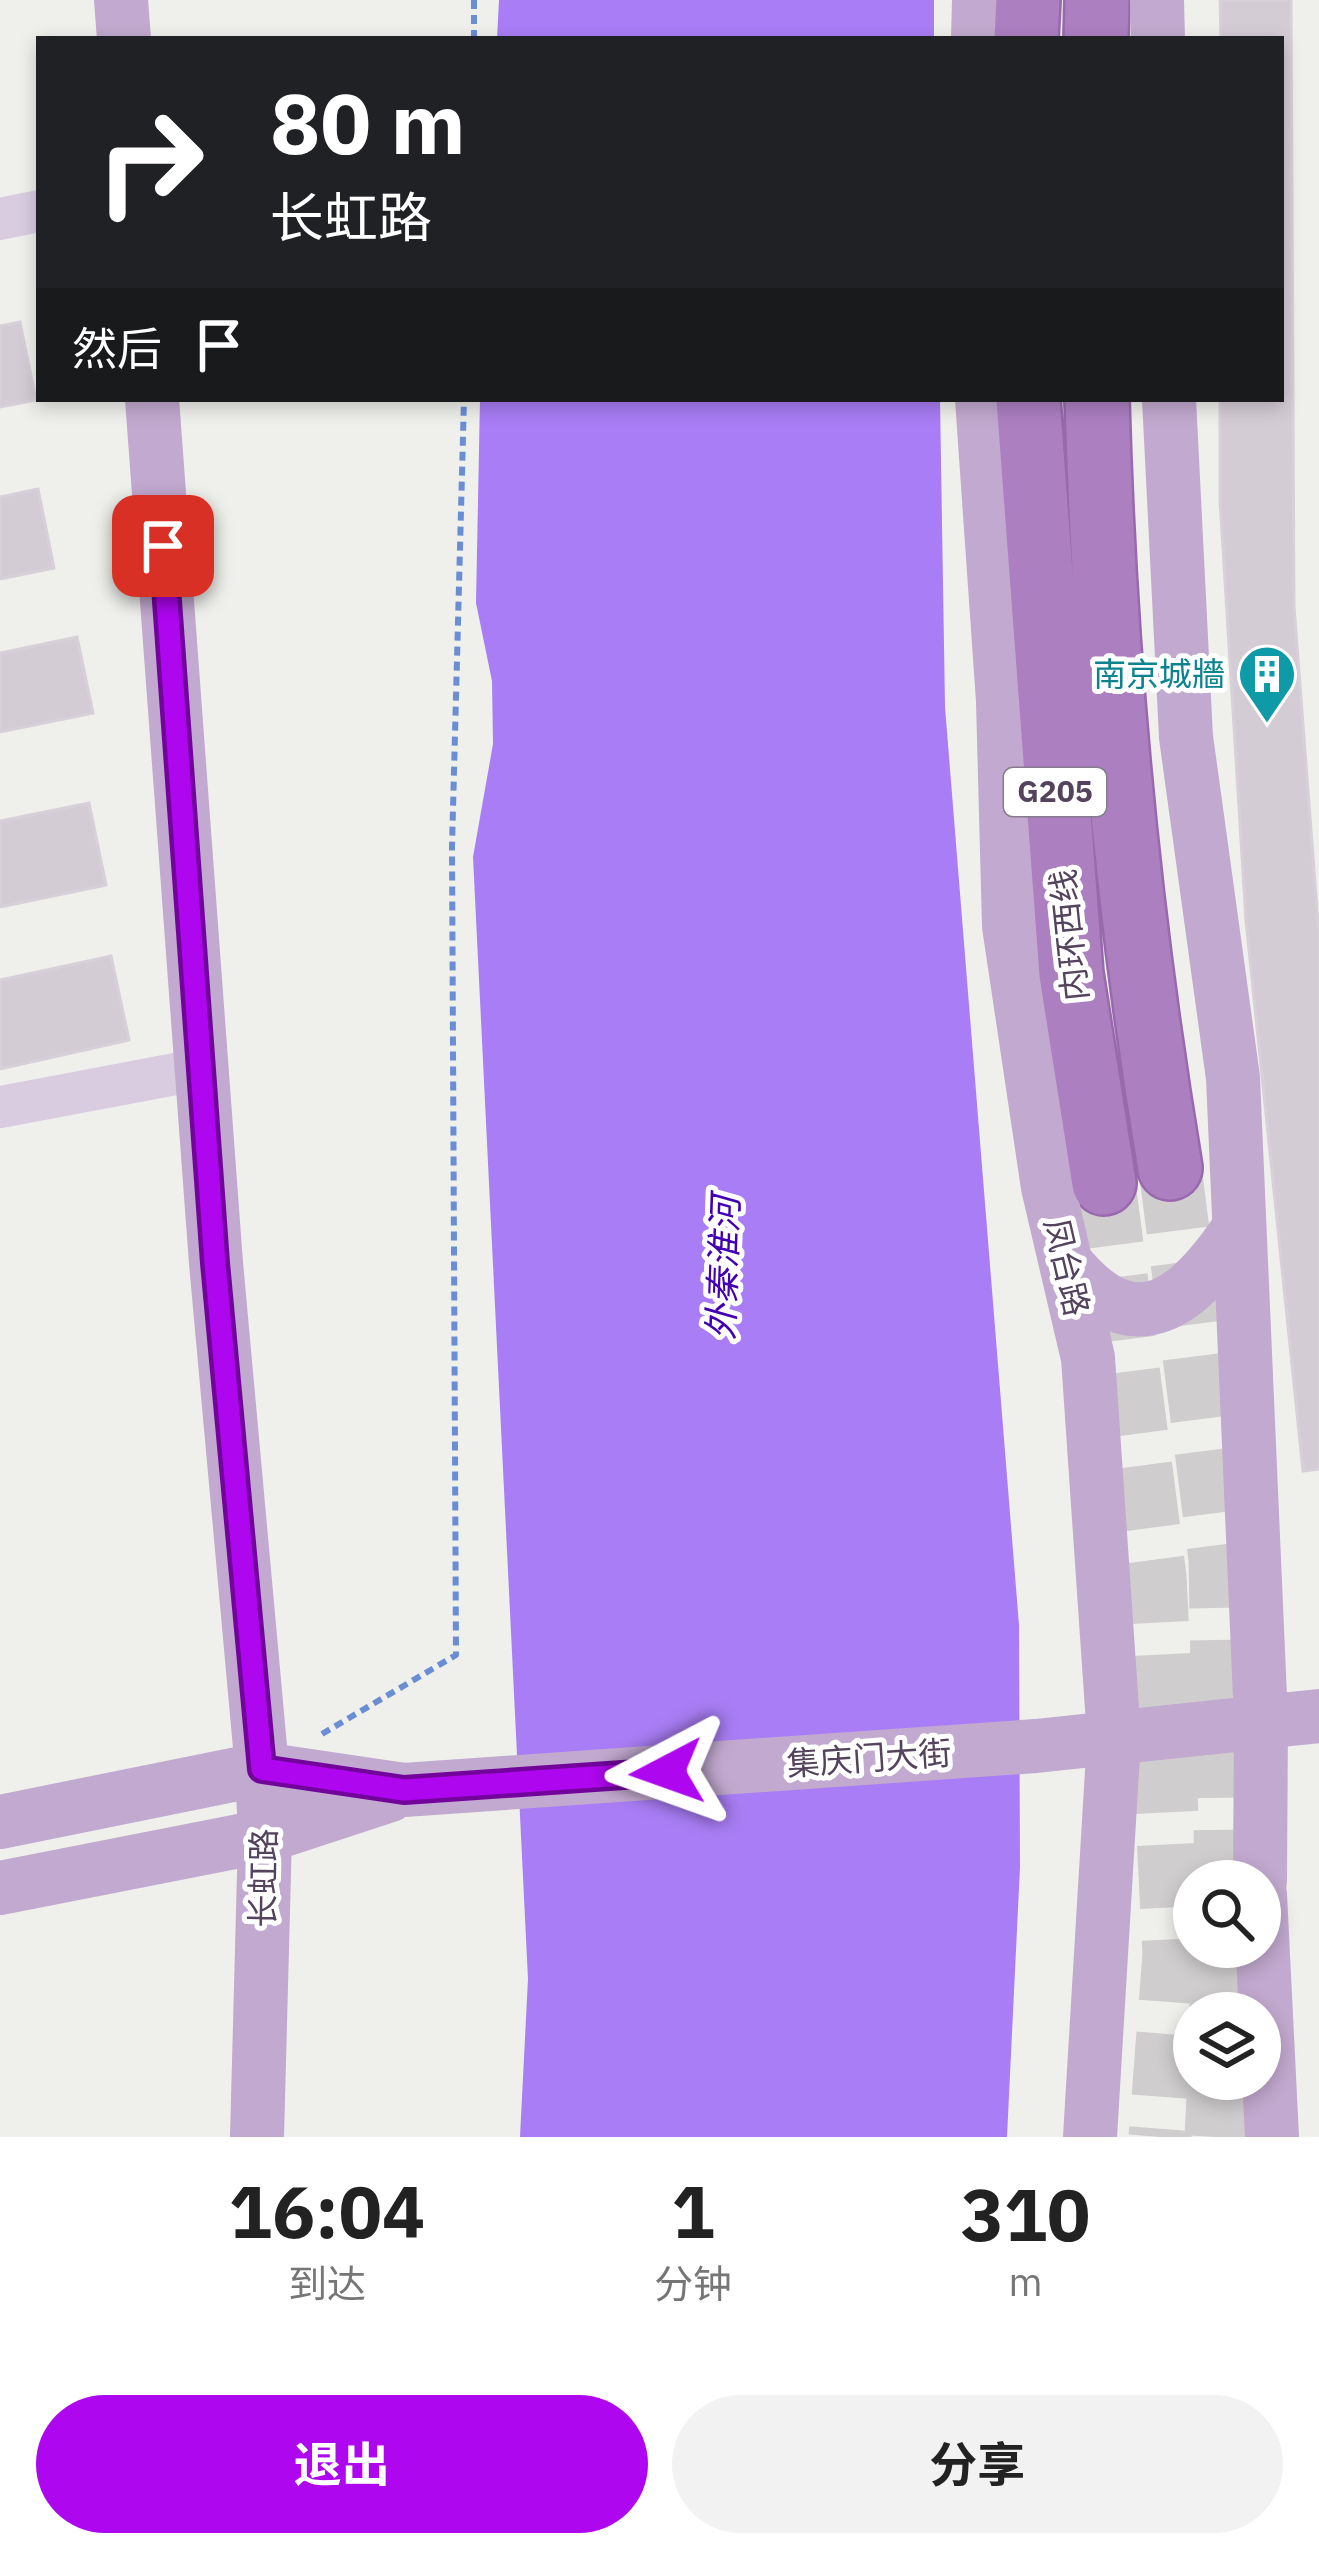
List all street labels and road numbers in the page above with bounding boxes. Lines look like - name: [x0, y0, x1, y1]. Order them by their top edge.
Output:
- road number: G205: [1004, 768, 1106, 816]
- street label: 内环西线: [1040, 867, 1097, 1003]
- street label: 凤台路: [1035, 1214, 1100, 1320]
- street label: 集庆门大街: [785, 1730, 953, 1785]
- street label: 长虹路: [240, 1828, 285, 1928]

